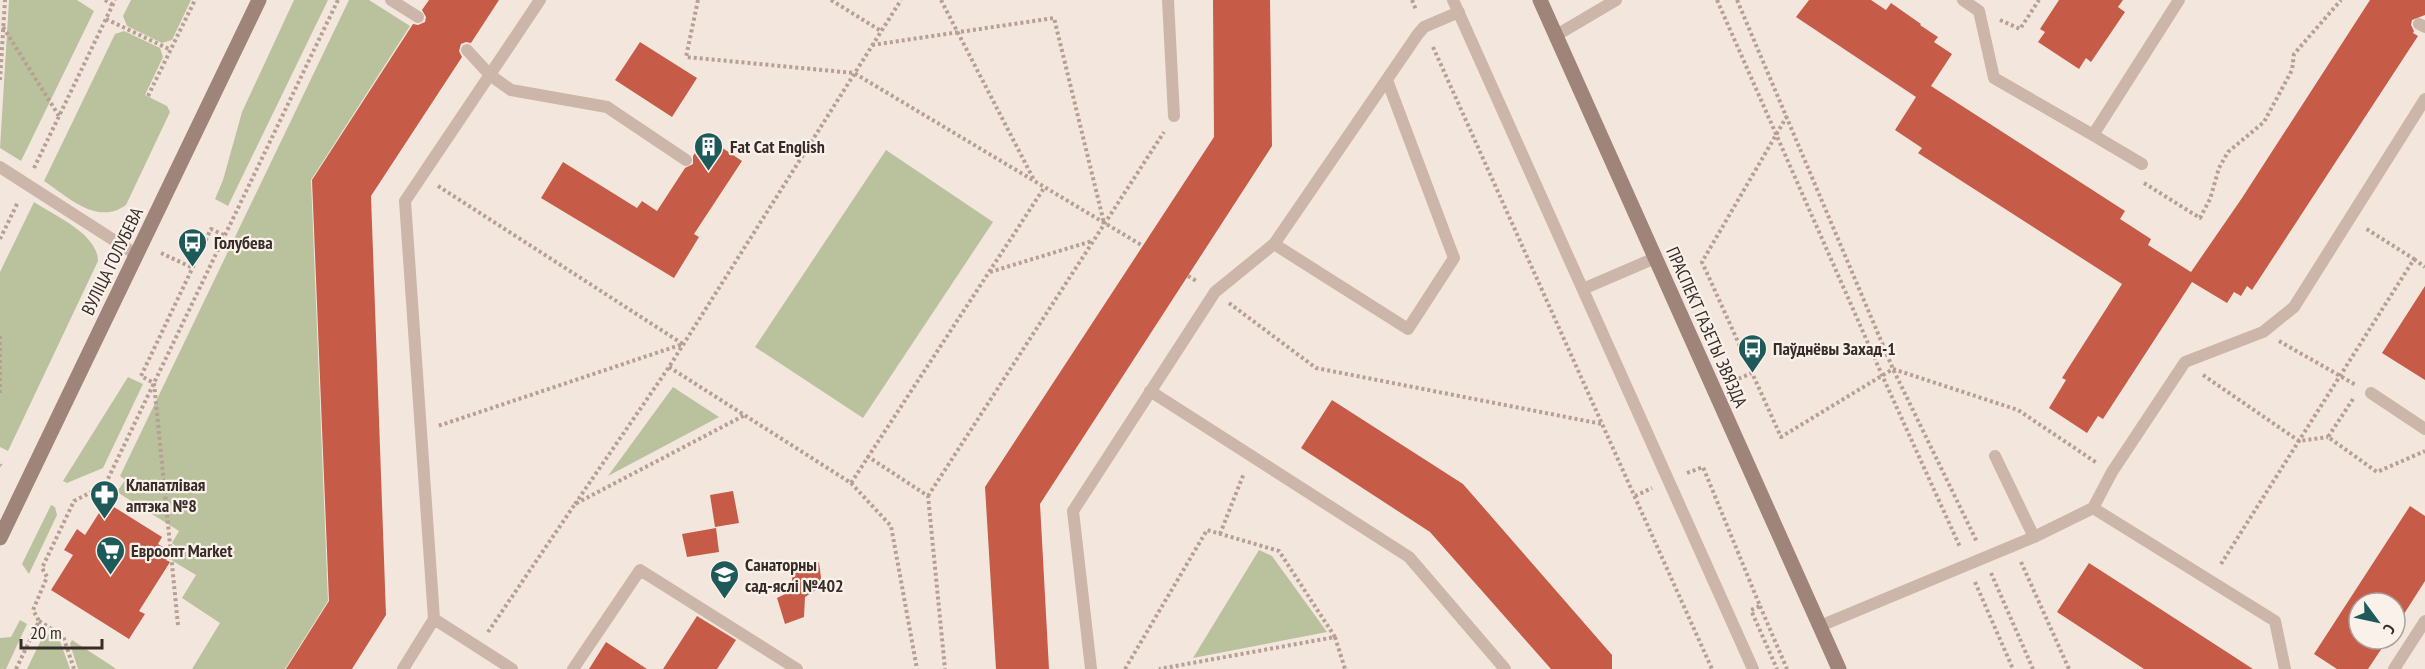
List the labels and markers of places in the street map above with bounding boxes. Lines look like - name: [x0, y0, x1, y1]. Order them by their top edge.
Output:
- building icon: Fat Cat English: [693, 130, 725, 172]
- place label: Fat Cat English: [730, 135, 825, 158]
- bus stop icon: Голубева: [177, 226, 209, 268]
- place label: Голубева: [214, 231, 273, 254]
- bus stop icon: Паўднёвы Захад-1: [1736, 332, 1768, 374]
- place label: Паўднёвы Захад-1: [1773, 337, 1896, 360]
- place label: Клапатлівая аптэка №8: [126, 473, 205, 517]
- pharmacy icon: Клапатлівая аптэка №8: [89, 478, 121, 520]
- supermarket icon: Евроопт Market: [94, 534, 126, 576]
- place label: Евроопт Market: [131, 539, 233, 562]
- place label: Санаторны сад-яслі №402: [745, 553, 844, 597]
- school or university icon: Санаторны сад-яслі №402: [708, 558, 740, 600]

